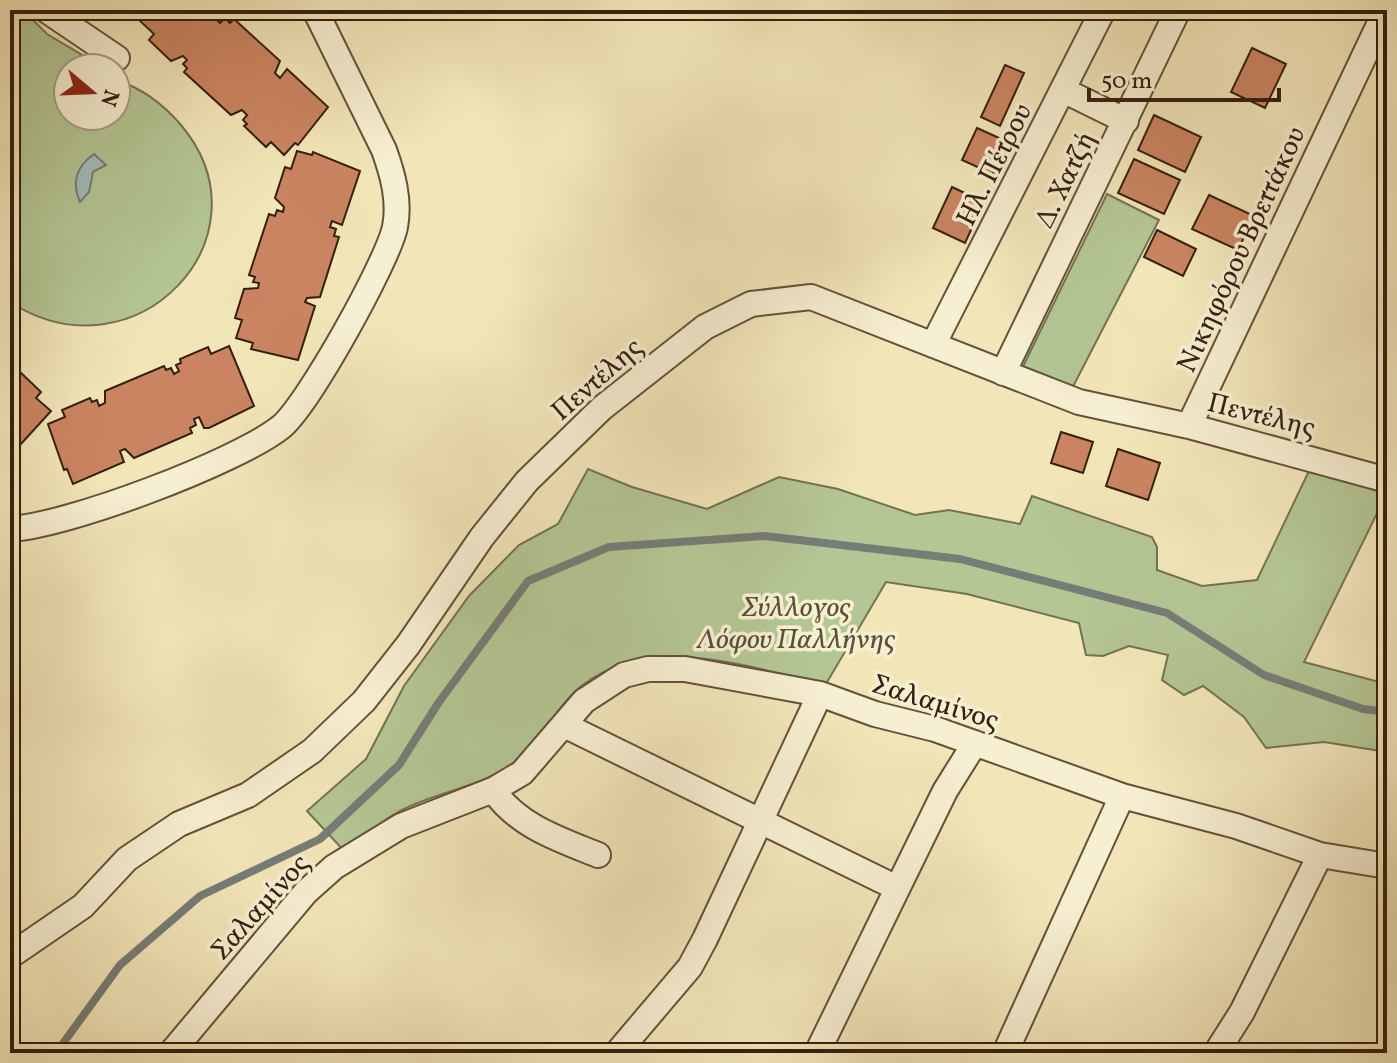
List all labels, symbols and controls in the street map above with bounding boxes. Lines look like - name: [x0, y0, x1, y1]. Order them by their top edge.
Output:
- north arrow: [52, 52, 132, 132]
- scale bar: [1089, 52, 1279, 102]
- text: 50 m: [1101, 65, 1153, 99]
- text: N: [91, 85, 126, 110]
- street label: Ηλ. Πέτρου: [948, 97, 1043, 233]
- street label: Νικηφόρου Βρεττάκου: [1168, 121, 1316, 379]
- street label: Δ. Χατζή: [1026, 125, 1106, 235]
- street label: Πεντέλης: [543, 329, 652, 431]
- street label: Πεντέλης: [1203, 384, 1320, 449]
- park label: Σύλλογος Λόφου Παλλήνης: [696, 589, 896, 660]
- street label: Σαλαμίνος: [867, 666, 1004, 741]
- street label: Σαλαμίνος: [202, 846, 319, 970]

